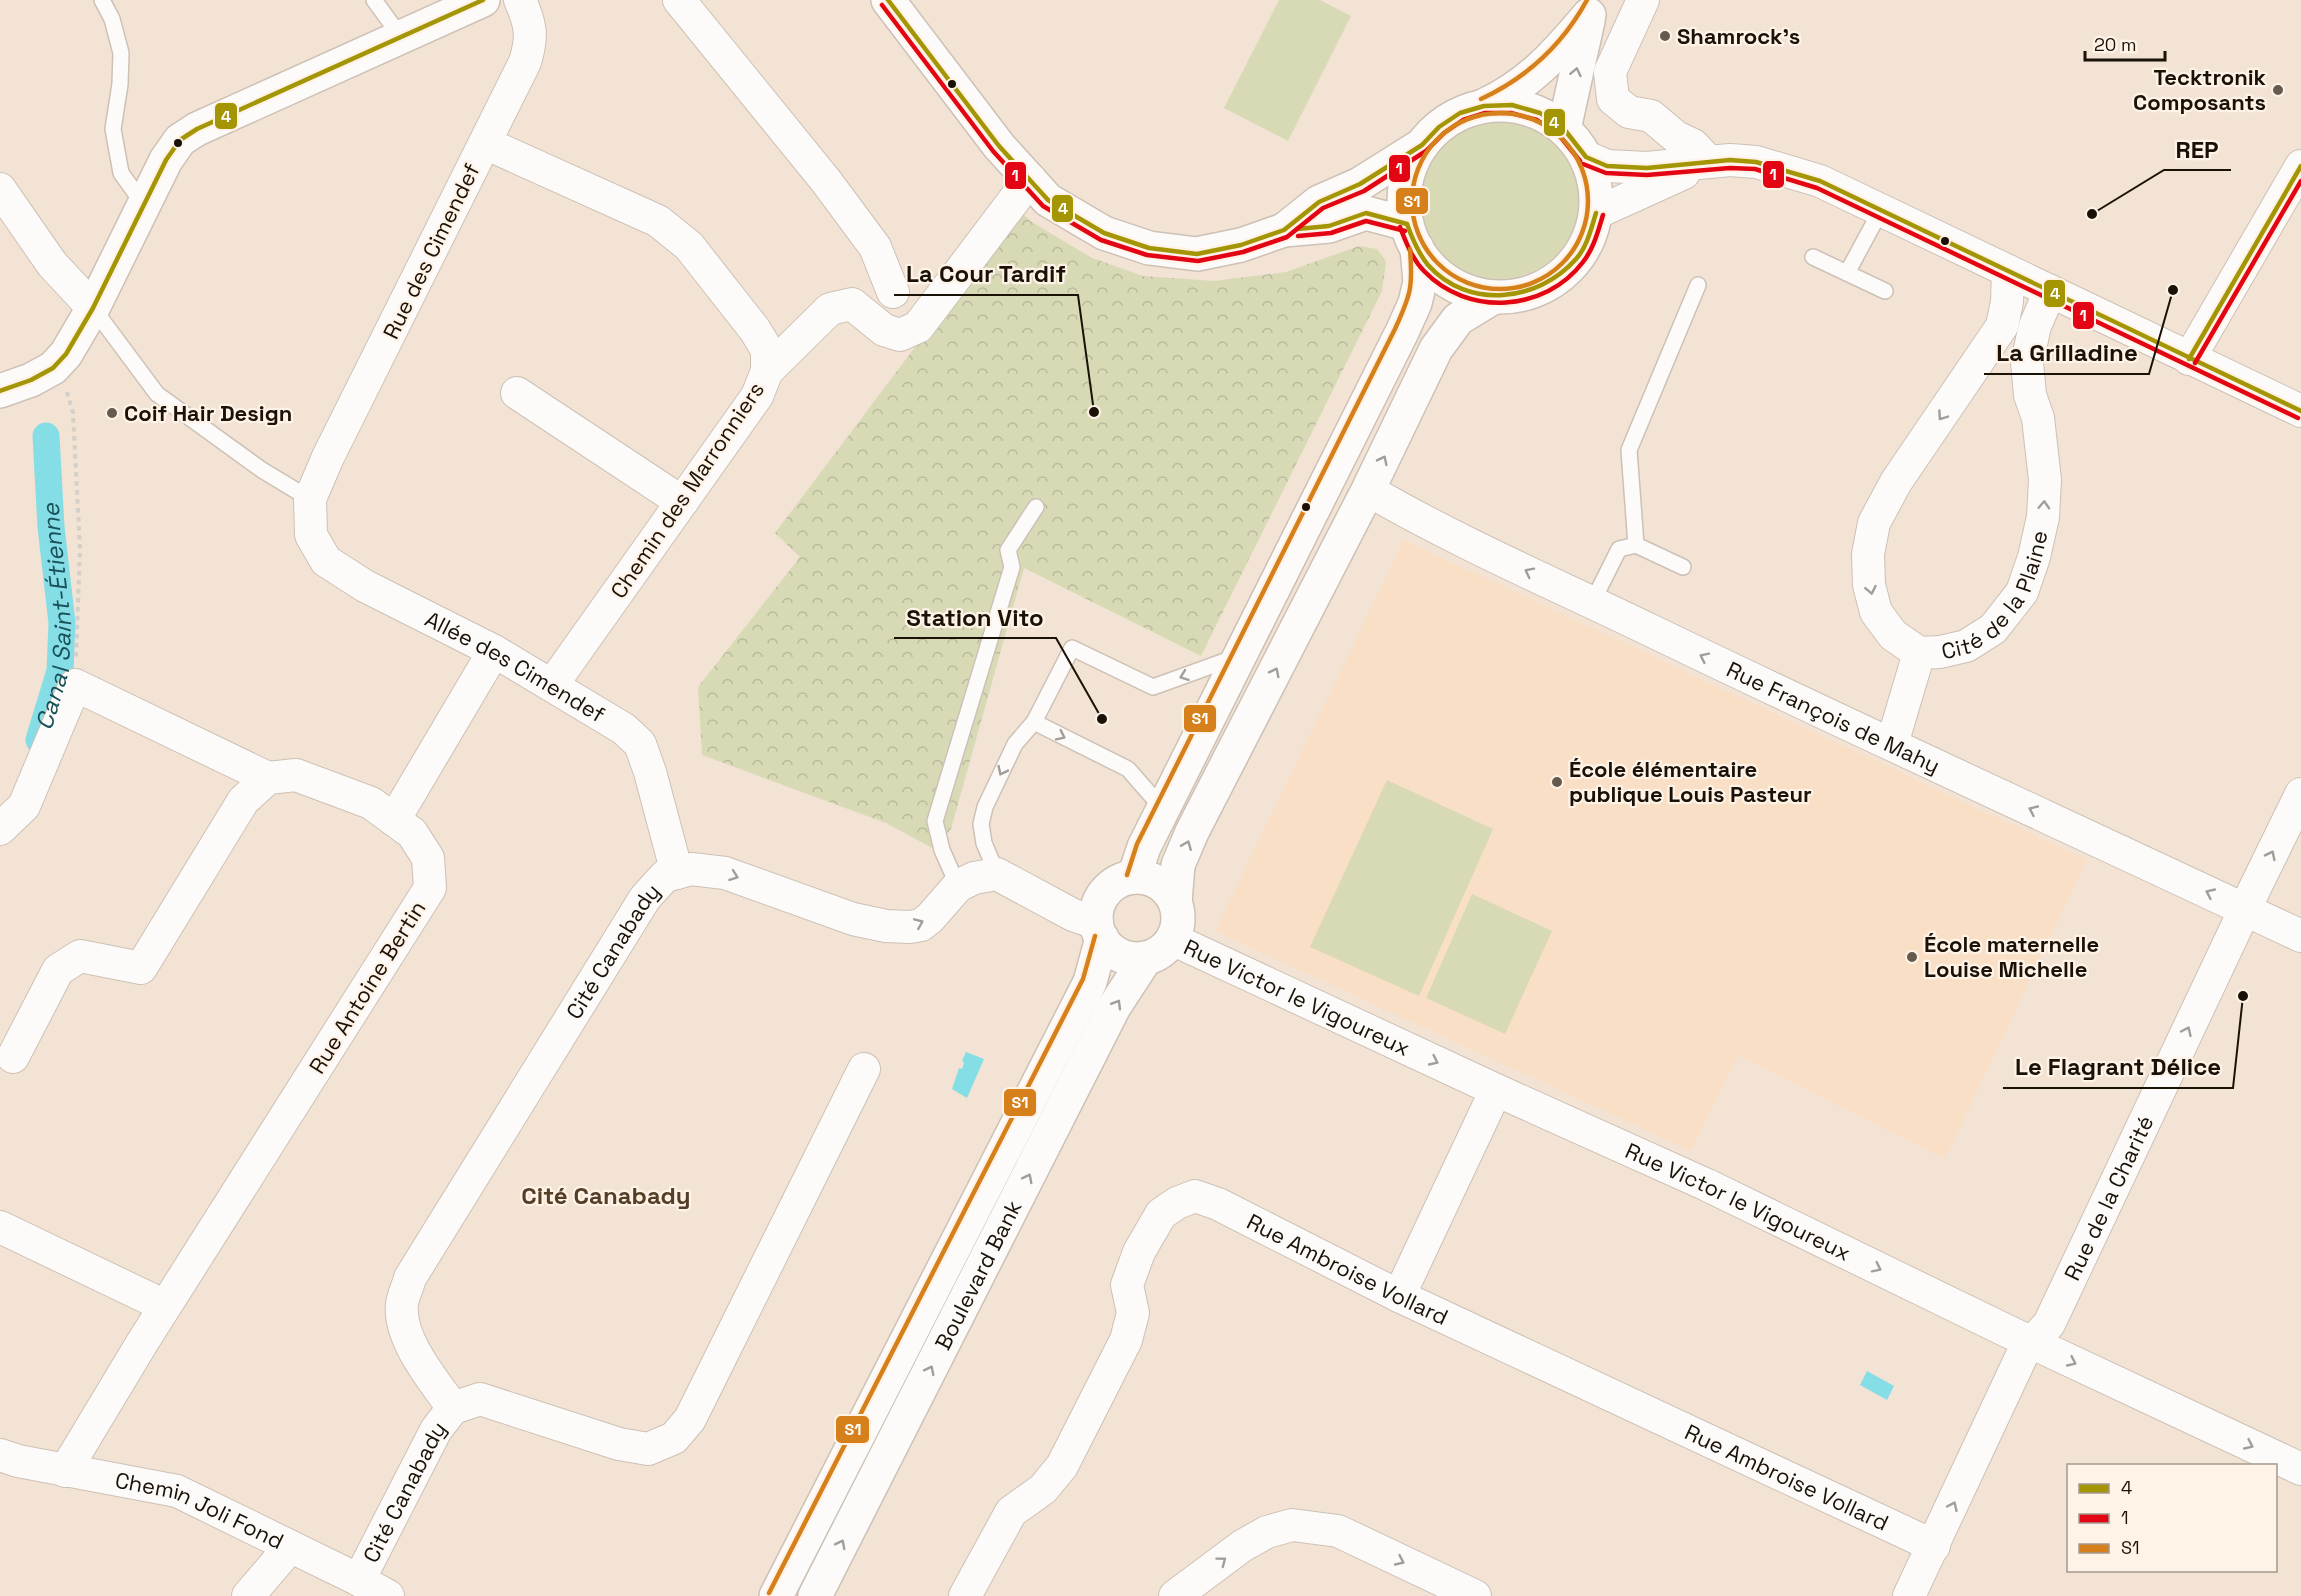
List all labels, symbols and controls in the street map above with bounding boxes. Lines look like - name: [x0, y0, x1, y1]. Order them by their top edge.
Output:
- place label: Shamrock's: [1677, 22, 1800, 50]
- scale bar: [2085, 24, 2164, 62]
- marker: Shamrock's: [1658, 29, 1672, 43]
- text: 20 m: [2094, 33, 2137, 56]
- place label: Tecktronik Composants: [2133, 63, 2267, 116]
- one-way arrow: [1569, 67, 1582, 77]
- unlabelled marker: [946, 78, 958, 90]
- marker: Tecktronik Composants: [2271, 83, 2285, 97]
- line badge: 4: [214, 102, 238, 130]
- text: 4: [221, 106, 231, 127]
- line badge: 4: [1543, 108, 1566, 137]
- text: 4: [1549, 112, 1559, 133]
- callout: REP: [2164, 128, 2231, 170]
- text: REP: [2176, 134, 2218, 165]
- unlabelled marker: [172, 137, 184, 149]
- line badge: 1: [1388, 154, 1411, 183]
- street label: Rue des Cimendef: [376, 158, 486, 343]
- text: 1: [1395, 158, 1403, 179]
- line badge: 1: [1762, 160, 1785, 189]
- line badge: 1: [1004, 161, 1027, 190]
- text: 1: [1769, 164, 1777, 185]
- text: 1: [1011, 165, 1019, 186]
- line badge: S1: [1395, 187, 1429, 215]
- text: S1: [1404, 191, 1420, 212]
- line badge: 4: [1051, 194, 1074, 223]
- text: 4: [1058, 198, 1068, 219]
- unlabelled marker: [1939, 235, 1951, 247]
- callout: La Cour Tardif: [894, 253, 1078, 295]
- text: La Cour Tardif: [906, 258, 1066, 289]
- line badge: 4: [2043, 279, 2066, 308]
- text: 4: [2050, 283, 2060, 304]
- line badge: 1: [2072, 301, 2095, 330]
- text: 1: [2079, 305, 2087, 326]
- callout: La Grilladine: [1984, 332, 2149, 374]
- text: La Grilladine: [1996, 337, 2138, 368]
- street label: Chemin des Marronniers: [604, 376, 770, 604]
- place label: Coif Hair Design: [124, 399, 292, 427]
- marker: Coif Hair Design: [105, 406, 119, 420]
- one-way arrow: [1938, 409, 1949, 420]
- one-way arrow: [1375, 456, 1387, 467]
- one-way arrow: [2037, 500, 2050, 509]
- unlabelled marker: [1300, 501, 1312, 513]
- water label: Canal Saint-Étienne: [28, 502, 78, 733]
- street label: Cité de la Plaine: [1939, 528, 2054, 665]
- one-way arrow: [1524, 568, 1535, 580]
- one-way arrow: [1864, 585, 1877, 595]
- callout: Station Vito: [894, 596, 1056, 638]
- text: Station Vito: [906, 602, 1044, 633]
- street label: Allée des Cimendef: [421, 605, 610, 729]
- one-way arrow: [1700, 652, 1711, 664]
- street label: Rue François de Mahy: [1722, 655, 1945, 779]
- one-way arrow: [1268, 667, 1279, 678]
- one-way arrow: [1179, 669, 1190, 682]
- line badge: S1: [1183, 704, 1217, 733]
- text: S1: [1192, 708, 1208, 729]
- one-way arrow: [1054, 728, 1065, 740]
- place label: École élémentaire publique Louis Pasteur: [1569, 755, 1812, 808]
- one-way arrow: [997, 764, 1009, 775]
- marker: École élémentaire publique Louis Pasteur: [1550, 775, 1564, 789]
- one-way arrow: [2029, 806, 2040, 818]
- one-way arrow: [1179, 840, 1192, 851]
- one-way arrow: [2263, 850, 2275, 861]
- one-way arrow: [728, 869, 739, 881]
- street label: Cité Canabady: [560, 877, 666, 1024]
- one-way arrow: [2205, 889, 2216, 901]
- street label: Rue Antoine Bertin: [303, 895, 431, 1079]
- one-way arrow: [913, 918, 924, 930]
- place label: École maternelle Louise Michelle: [1924, 930, 2099, 983]
- street label: Rue Victor le Vigoureux: [1180, 933, 1415, 1062]
- marker: École maternelle Louise Michelle: [1905, 950, 1919, 964]
- one-way arrow: [1109, 1000, 1121, 1010]
- one-way arrow: [2179, 1026, 2191, 1037]
- callout: Le Flagrant Délice: [2003, 1046, 2233, 1088]
- text: Le Flagrant Délice: [2015, 1051, 2221, 1082]
- one-way arrow: [1428, 1054, 1439, 1066]
- line badge: S1: [1003, 1088, 1037, 1117]
- text: S1: [1012, 1092, 1028, 1113]
- street label: Rue de la Charité: [2058, 1111, 2160, 1285]
- street label: Rue Victor le Vigoureux: [1621, 1136, 1855, 1267]
- one-way arrow: [1020, 1173, 1032, 1184]
- district label: Cité Canabady: [521, 1180, 691, 1211]
- street label: Boulevard Bank: [928, 1195, 1028, 1354]
- street label: Rue Ambroise Vollard: [1242, 1207, 1453, 1331]
- one-way arrow: [1871, 1261, 1882, 1272]
- one-way arrow: [2066, 1354, 2077, 1366]
- one-way arrow: [922, 1365, 934, 1376]
- street label: Cité Canabady: [356, 1415, 452, 1567]
- line badge: S1: [835, 1415, 870, 1444]
- street label: Rue Ambroise Vollard: [1680, 1418, 1893, 1537]
- text: S1: [845, 1419, 861, 1440]
- one-way arrow: [2242, 1437, 2253, 1449]
- legend: [2067, 1464, 2277, 1572]
- street label: Chemin Joli Fond: [113, 1466, 288, 1555]
- text: 4: [2121, 1476, 2132, 1499]
- one-way arrow: [1945, 1501, 1957, 1512]
- text: 1: [2121, 1506, 2129, 1529]
- text: S1: [2121, 1536, 2140, 1559]
- one-way arrow: [834, 1539, 846, 1550]
- one-way arrow: [1394, 1553, 1405, 1565]
- one-way arrow: [1215, 1557, 1226, 1568]

